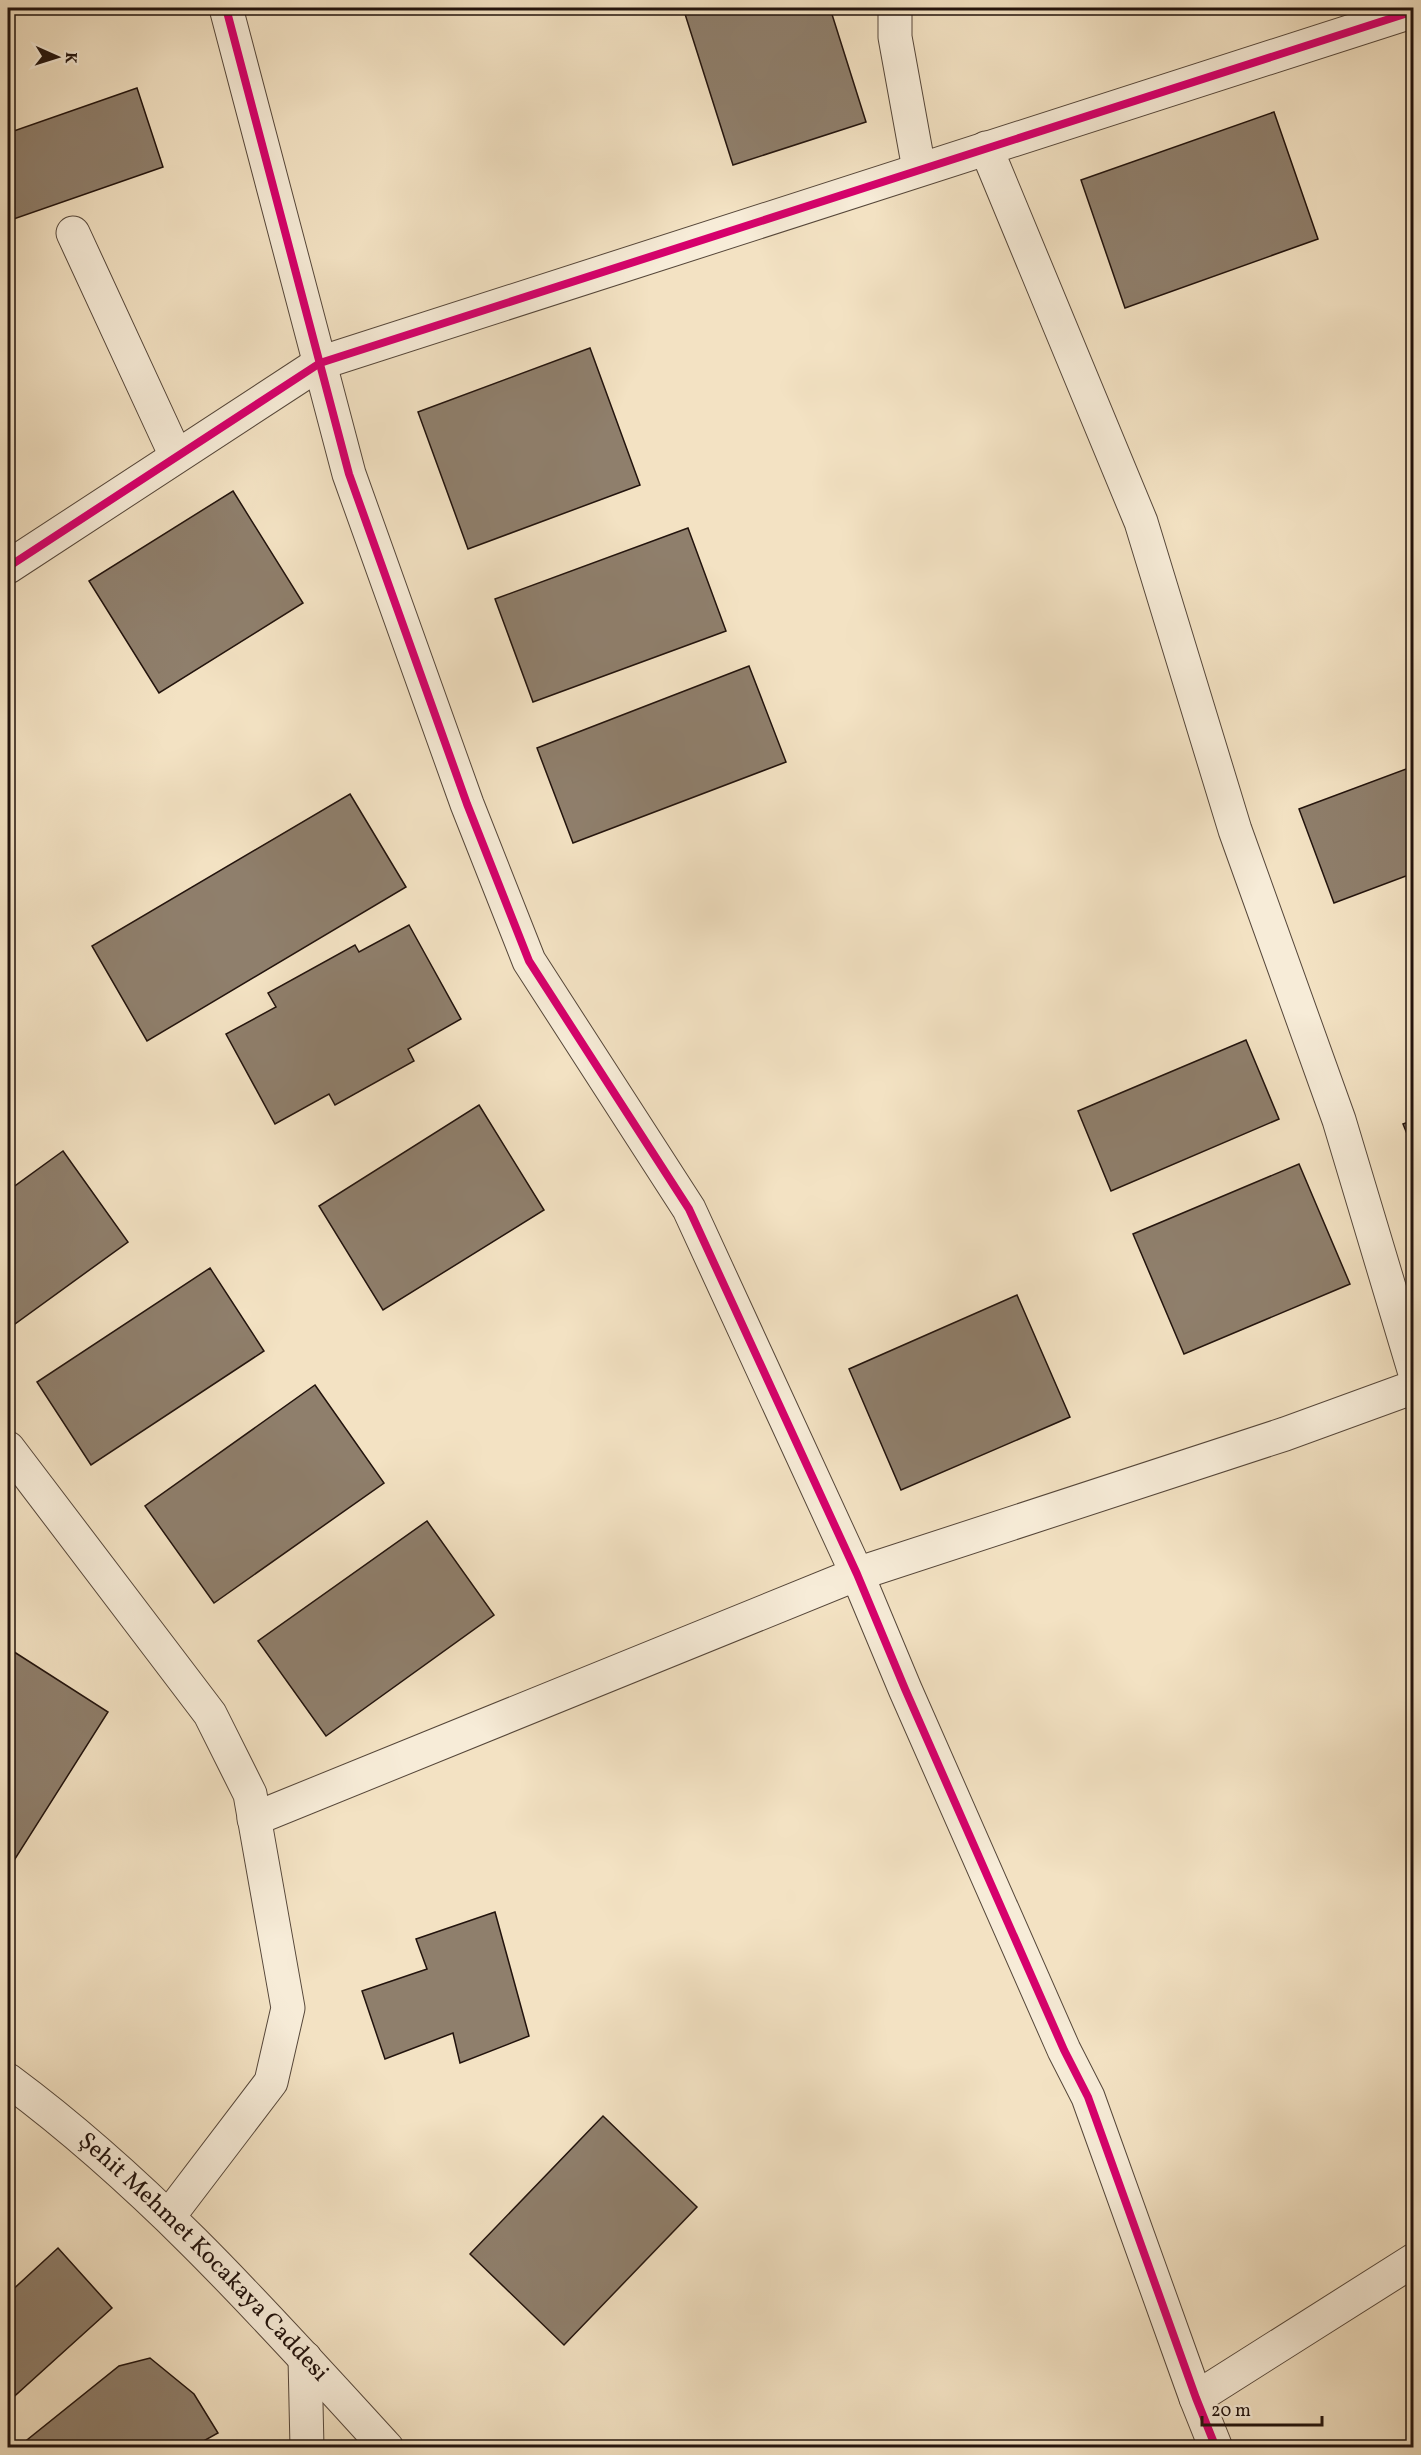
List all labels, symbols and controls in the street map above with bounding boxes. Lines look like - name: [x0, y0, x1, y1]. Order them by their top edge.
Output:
- north arrow: [27, 27, 87, 87]
- text: K: [59, 51, 81, 64]
- street label: Şehit Mehmet Kocakaya Caddesi: [70, 2125, 336, 2390]
- scale bar: [1202, 2389, 1322, 2427]
- text: 20 m: [1211, 2399, 1251, 2424]

